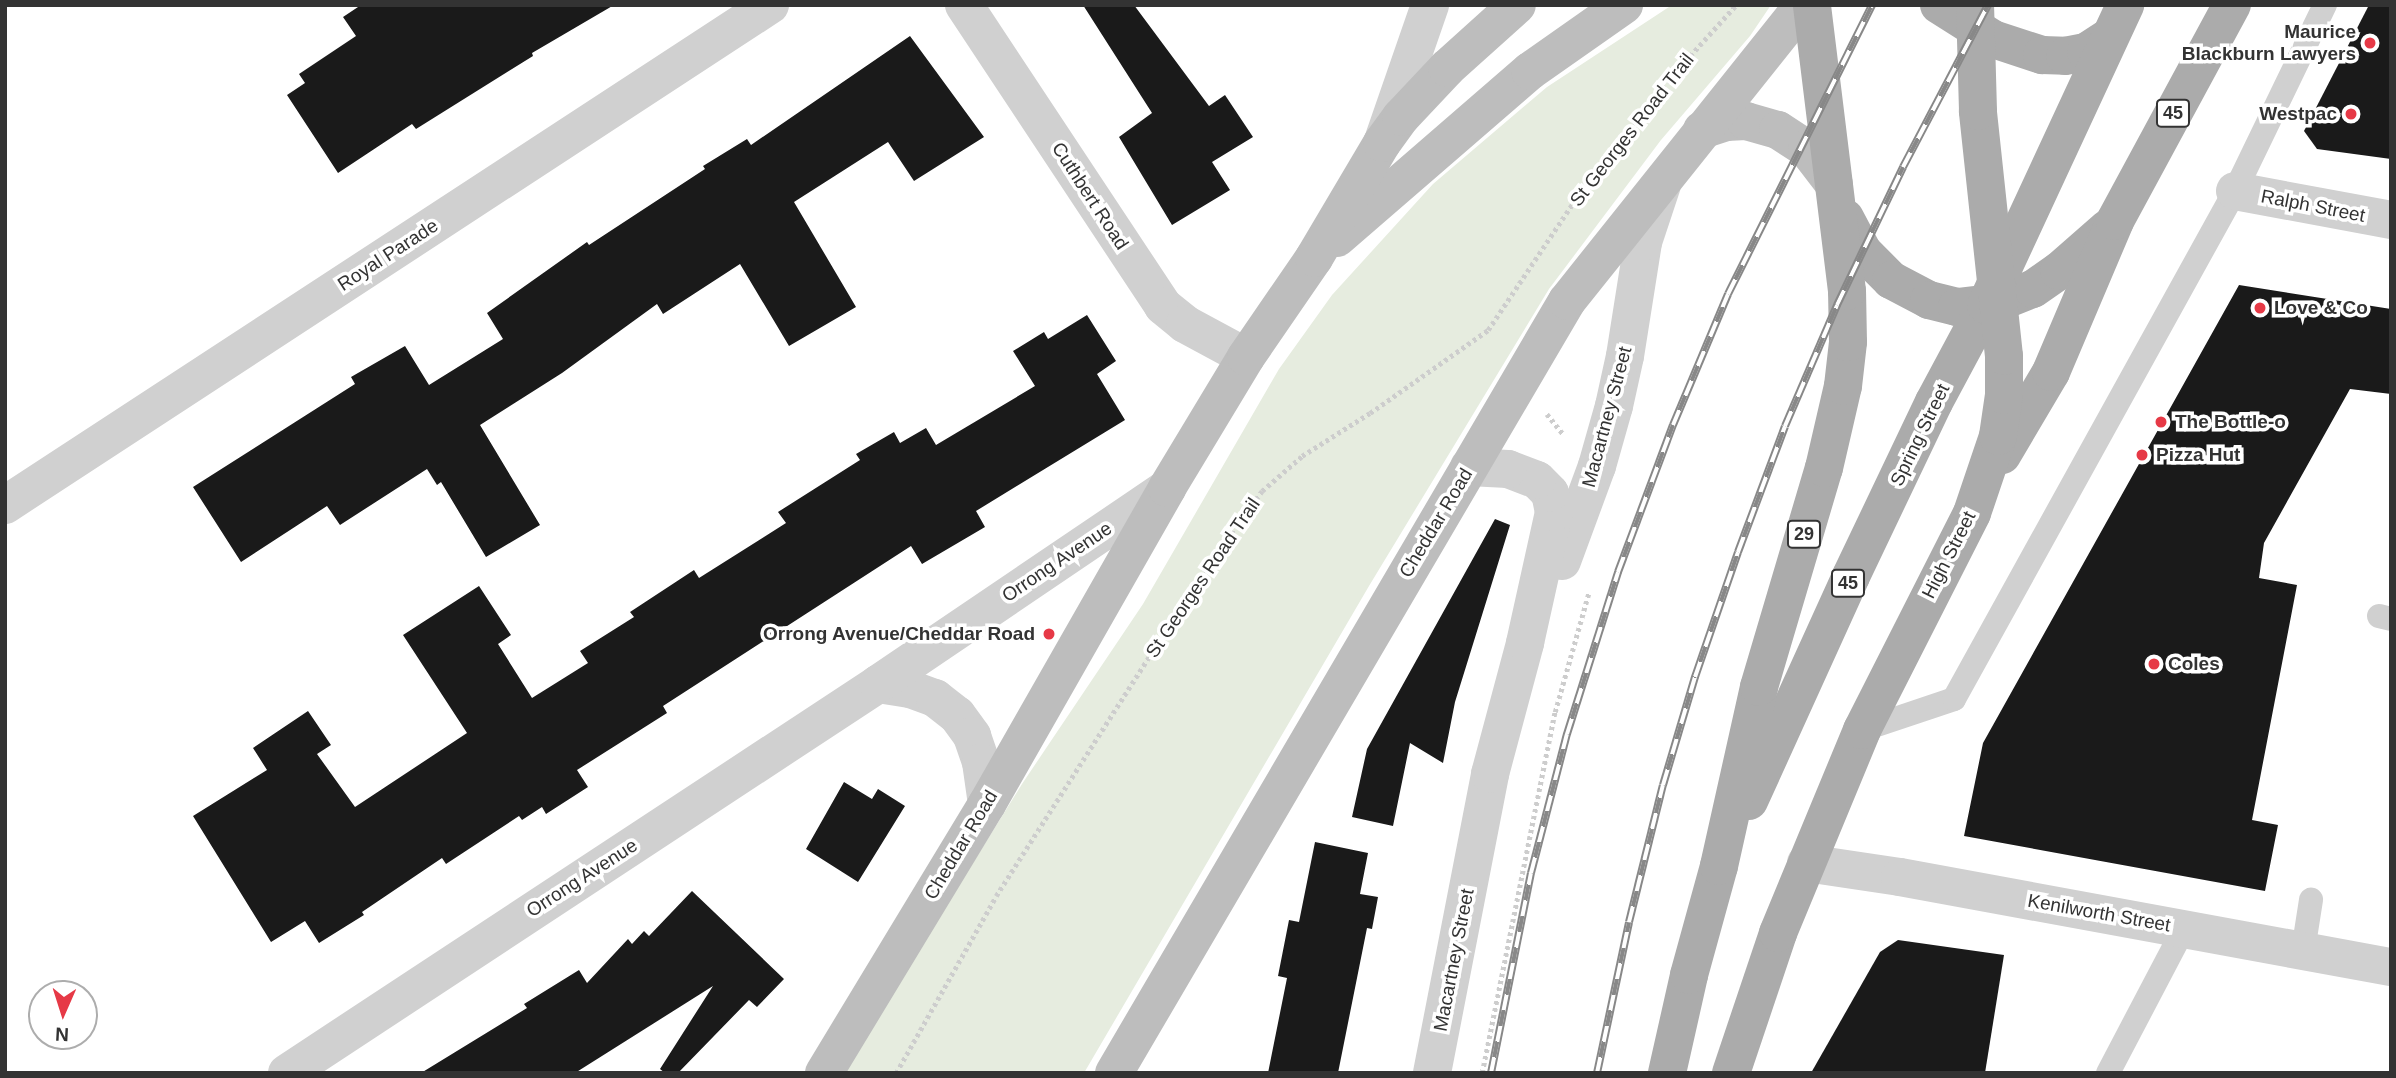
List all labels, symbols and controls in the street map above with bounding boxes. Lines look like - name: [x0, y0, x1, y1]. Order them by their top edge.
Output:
- place label: Maurice Blackburn Lawyers: [2182, 21, 2356, 65]
- marker: Maurice Blackburn Lawyers: [2362, 35, 2378, 51]
- street label: St Georges Road Trail: [1565, 49, 1699, 211]
- road number: 45: [2156, 98, 2190, 128]
- place label: Westpac: [2259, 103, 2337, 125]
- marker: Westpac: [2343, 106, 2359, 122]
- street label: Cuthbert Road: [1047, 138, 1133, 254]
- street label: Ralph Street: [2259, 185, 2367, 227]
- street label: Royal Parade: [334, 214, 442, 296]
- place label: Love & Co: [2274, 297, 2368, 319]
- marker: Love & Co: [2252, 300, 2268, 316]
- street label: Macartney Street: [1577, 344, 1637, 490]
- street label: Spring Street: [1885, 380, 1955, 490]
- place label: The Bottle-o: [2175, 411, 2286, 433]
- marker: The Bottle-o: [2153, 414, 2169, 430]
- place label: Pizza Hut: [2156, 444, 2240, 466]
- marker: Pizza Hut: [2134, 447, 2150, 463]
- street label: Cheddar Road: [1394, 464, 1478, 582]
- street label: St Georges Road Trail: [1141, 494, 1265, 662]
- street label: High Street: [1917, 507, 1981, 603]
- street label: Orrong Avenue: [997, 517, 1117, 607]
- road number: 29: [1786, 520, 1822, 548]
- road number: 45: [1830, 568, 1866, 598]
- place label: Orrong Avenue/Cheddar Road: [762, 623, 1035, 645]
- marker: Orrong Avenue/Cheddar Road: [1041, 626, 1057, 642]
- place label: Coles: [2168, 653, 2220, 675]
- marker: Coles: [2146, 656, 2162, 672]
- street label: Cheddar Road: [919, 786, 1003, 904]
- street label: Orrong Avenue: [522, 833, 642, 923]
- street label: Macartney Street: [1429, 887, 1479, 1033]
- street label: Kenilworth Street: [2026, 889, 2172, 937]
- north arrow: [28, 980, 98, 1050]
- text: N: [55, 1024, 69, 1045]

